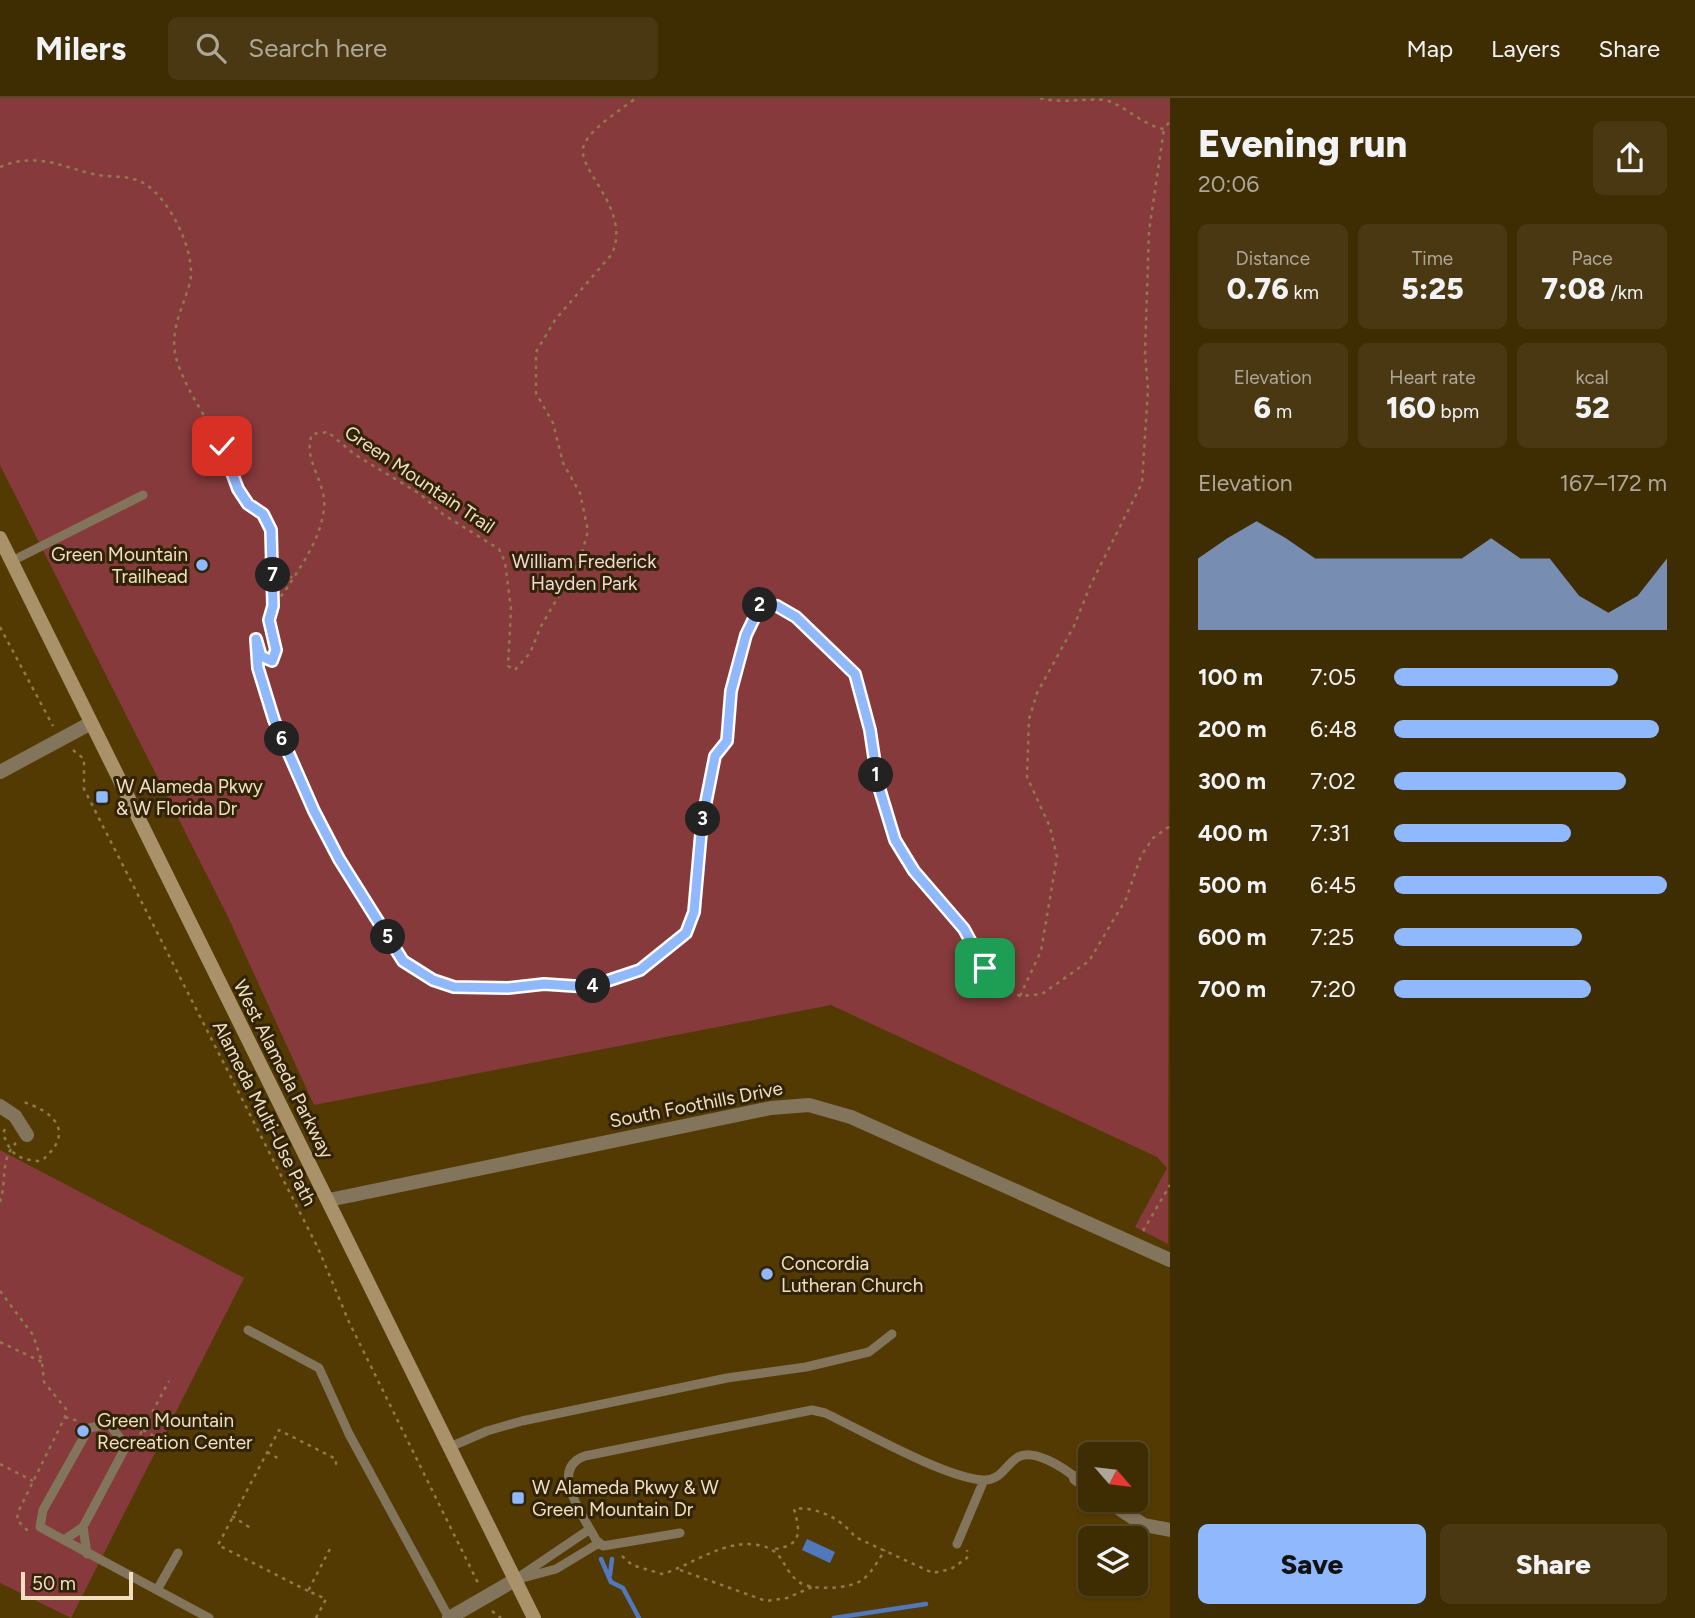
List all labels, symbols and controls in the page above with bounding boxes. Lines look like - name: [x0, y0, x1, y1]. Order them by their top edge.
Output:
- search box: [168, 17, 658, 80]
- text: Milers: [35, 29, 126, 68]
- icon: search: [192, 29, 230, 67]
- text: Search here: [248, 32, 387, 64]
- text: Map: [1406, 34, 1453, 63]
- text: Layers: [1491, 34, 1560, 63]
- text: Share: [1598, 34, 1660, 63]
- text: Evening run: [1198, 121, 1407, 167]
- button: share: [1593, 121, 1667, 195]
- text: 20:06: [1198, 170, 1259, 198]
- text: Distance: [1236, 247, 1310, 270]
- text: Time: [1412, 247, 1453, 270]
- text: Pace: [1572, 247, 1613, 270]
- text: 0.76: [1227, 270, 1289, 307]
- text: 5:25: [1401, 270, 1464, 307]
- text: 7:08: [1541, 270, 1606, 307]
- text: km: [1289, 281, 1319, 304]
- text: /km: [1606, 281, 1643, 304]
- text: Elevation: [1234, 366, 1312, 389]
- text: Heart rate: [1389, 366, 1476, 389]
- text: kcal: [1576, 366, 1609, 389]
- text: 6: [1254, 389, 1271, 426]
- text: 160: [1386, 389, 1436, 426]
- text: 52: [1575, 389, 1610, 426]
- text: m: [1271, 400, 1292, 423]
- text: bpm: [1436, 400, 1479, 423]
- pin: [192, 416, 252, 476]
- street label: Green Mountain Trail: [340, 421, 499, 538]
- icon: check: [203, 427, 241, 465]
- text: Elevation: [1198, 469, 1293, 497]
- text: 167–172 m: [1560, 469, 1667, 497]
- place label: Green Mountain Trailhead: [51, 543, 188, 588]
- park label: William Frederick Hayden Park: [512, 550, 657, 595]
- marker: Green Mountain Trailhead: [194, 557, 210, 573]
- pin: 7: [256, 558, 290, 592]
- text: 7: [267, 563, 278, 586]
- pin: 2: [742, 588, 778, 622]
- text: 2: [754, 593, 765, 616]
- text: 100 m: [1198, 663, 1263, 691]
- text: 7:05: [1310, 663, 1356, 691]
- text: 200 m: [1198, 715, 1267, 743]
- text: 6:48: [1310, 715, 1357, 743]
- pin: 6: [264, 722, 300, 756]
- text: 6: [276, 727, 287, 750]
- pin: 1: [858, 758, 894, 792]
- text: 1: [871, 763, 880, 786]
- text: 300 m: [1198, 767, 1266, 795]
- text: 7:02: [1310, 767, 1356, 795]
- place label: W Alameda Pkwy & W Florida Dr: [116, 775, 263, 820]
- marker: W Alameda Pkwy & W Florida Dr: [94, 789, 110, 805]
- pin: 3: [686, 802, 720, 836]
- text: 3: [697, 807, 708, 830]
- text: 400 m: [1198, 819, 1268, 847]
- text: 7:31: [1310, 819, 1350, 847]
- text: 500 m: [1198, 871, 1267, 899]
- text: 6:45: [1310, 871, 1356, 899]
- pin: 5: [370, 920, 406, 954]
- text: 600 m: [1198, 923, 1267, 951]
- text: 7:25: [1310, 923, 1354, 951]
- text: 5: [382, 925, 393, 948]
- pin: [955, 938, 1015, 998]
- icon: arrive: [966, 949, 1004, 987]
- pin: 4: [576, 968, 610, 1004]
- text: 4: [586, 974, 599, 997]
- text: 700 m: [1198, 975, 1266, 1003]
- text: 7:20: [1310, 975, 1356, 1003]
- street label: West Alameda Parkway: [228, 976, 339, 1163]
- street label: Alameda Multi-Use Path: [208, 1017, 321, 1210]
- street label: South Foothills Drive: [607, 1076, 785, 1133]
- place label: Concordia Lutheran Church: [781, 1252, 923, 1297]
- marker: Concordia Lutheran Church: [759, 1266, 775, 1282]
- place label: Green Mountain Recreation Center: [97, 1409, 253, 1454]
- marker: Green Mountain Recreation Center: [75, 1423, 91, 1439]
- north arrow: [1078, 1442, 1148, 1512]
- map controls: [1078, 1442, 1148, 1596]
- place label: W Alameda Pkwy & W Green Mountain Dr: [532, 1476, 719, 1521]
- marker: W Alameda Pkwy & W Green Mountain Dr: [510, 1490, 526, 1506]
- button: Save: [1198, 1524, 1426, 1604]
- button: Share: [1440, 1524, 1667, 1604]
- button: layers: [1078, 1526, 1148, 1596]
- scale bar: [21, 1569, 133, 1601]
- text: 50 m: [32, 1572, 76, 1595]

